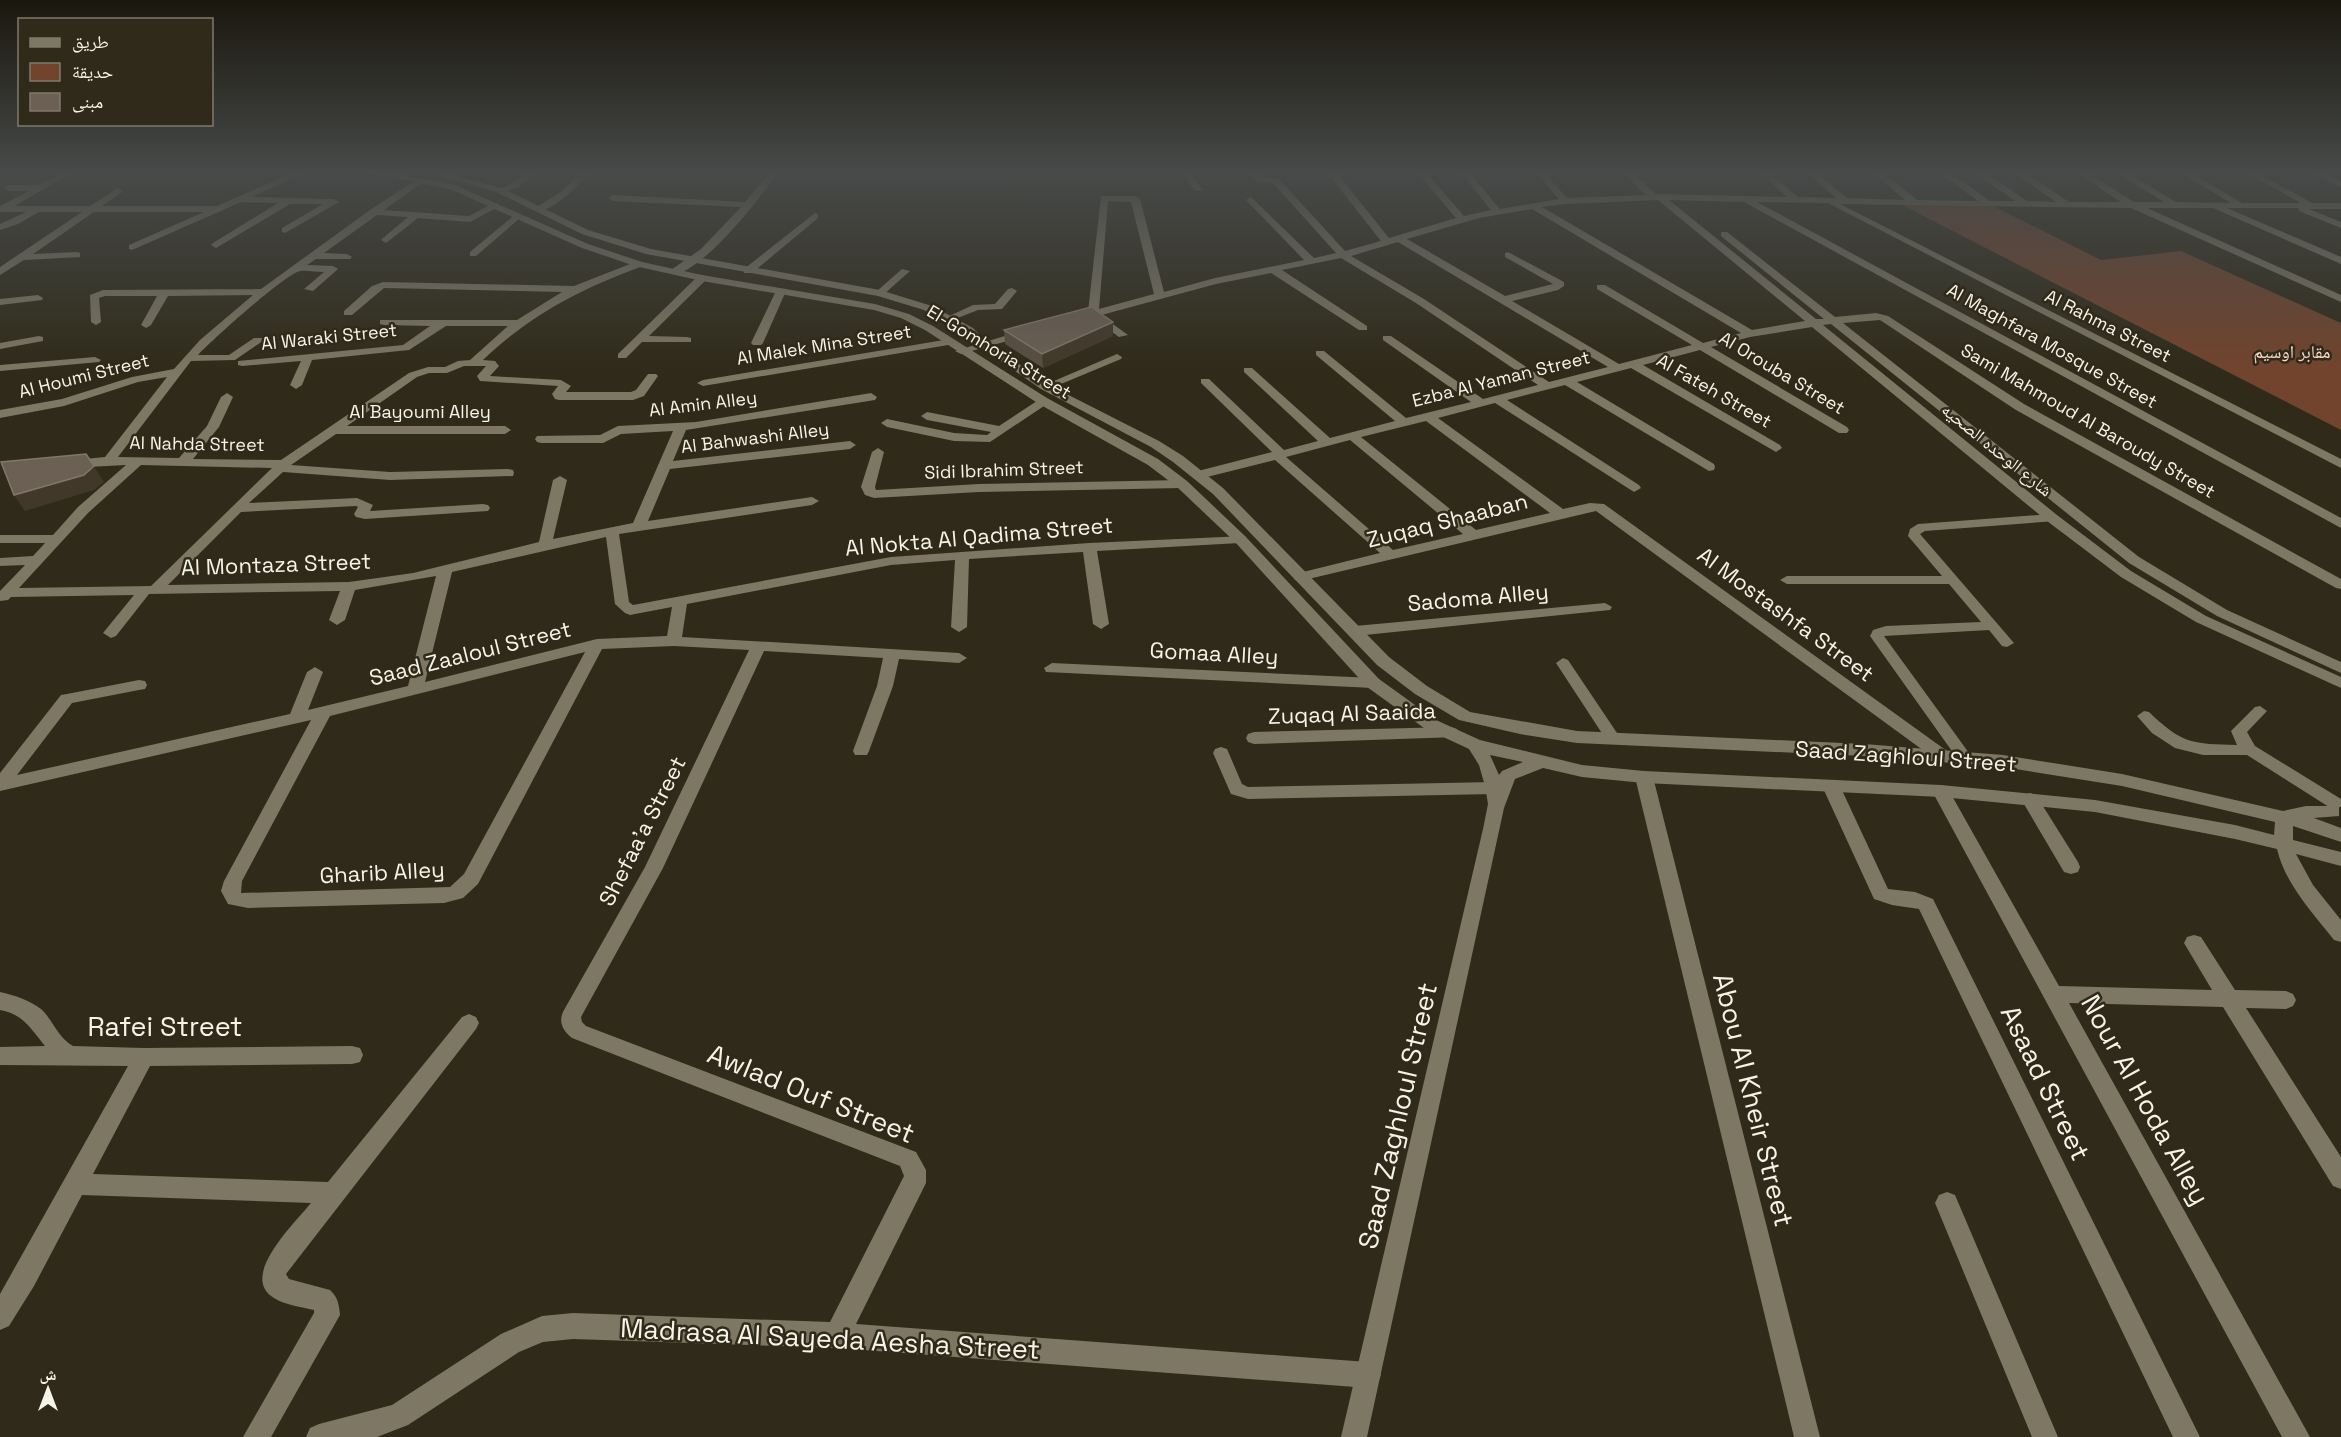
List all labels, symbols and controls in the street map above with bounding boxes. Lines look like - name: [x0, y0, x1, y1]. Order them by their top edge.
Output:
- legend: [18, 18, 213, 126]
- text: طريق: [72, 30, 109, 53]
- text: حديقة: [72, 60, 113, 83]
- text: مبنى: [72, 90, 103, 113]
- street label: Al Maghfara Mosque Street: [1943, 278, 2161, 413]
- street label: Al Rahma Street: [2041, 284, 2175, 367]
- street label: El-Gomhoria Street: [923, 299, 1076, 404]
- street label: Al Waraki Street: [260, 318, 398, 355]
- street label: Al Malek Mina Street: [735, 319, 913, 370]
- street label: Al Orouba Street: [1715, 326, 1849, 419]
- street label: Sami Mahmoud Al Baroudy Street: [1957, 338, 2220, 503]
- park label: مقابر اوسيم: [2253, 340, 2331, 364]
- street label: Ezba Al Yaman Street: [1410, 345, 1592, 412]
- street label: Al Houmi Street: [16, 348, 152, 403]
- street label: Al Fateh Street: [1653, 348, 1776, 433]
- street label: Al Amin Alley: [648, 385, 758, 422]
- street label: شارع الوحده الصحيه: [1937, 398, 2057, 501]
- street label: Al Bayoumi Alley: [349, 400, 491, 423]
- street label: Al Bahwashi Alley: [679, 417, 830, 458]
- street label: Al Nahda Street: [129, 431, 265, 456]
- street label: Sidi Ibrahim Street: [924, 455, 1084, 484]
- street label: Zuqaq Shaaban: [1364, 486, 1530, 554]
- street label: Al Nokta Al Qadima Street: [844, 510, 1114, 562]
- street label: Al Mostashfa Street: [1692, 541, 1880, 687]
- street label: Al Montaza Street: [180, 547, 372, 581]
- street label: Sadoma Alley: [1406, 577, 1550, 617]
- street label: Saad Zaaloul Street: [366, 614, 574, 692]
- street label: Gomaa Alley: [1149, 636, 1279, 670]
- street label: Zuqaq Al Saaida: [1268, 696, 1437, 730]
- street label: Saad Zaghloul Street: [1794, 734, 2018, 778]
- street label: Shefaa'a Street: [592, 751, 692, 911]
- street label: Gharib Alley: [319, 855, 445, 889]
- street label: Abou Al Kheir Street: [1705, 970, 1802, 1230]
- street label: Saad Zaghloul Street: [1350, 979, 1445, 1252]
- street label: Nour Al Hoda Alley: [2073, 988, 2218, 1211]
- street label: Asaad Street: [1993, 999, 2098, 1166]
- street label: Rafei Street: [87, 1009, 243, 1044]
- street label: Awlad Ouf Street: [702, 1036, 920, 1151]
- street label: Madrasa Al Sayeda Aesha Street: [619, 1310, 1041, 1367]
- north arrow: [18, 1359, 78, 1419]
- text: ش: [40, 1364, 57, 1385]

